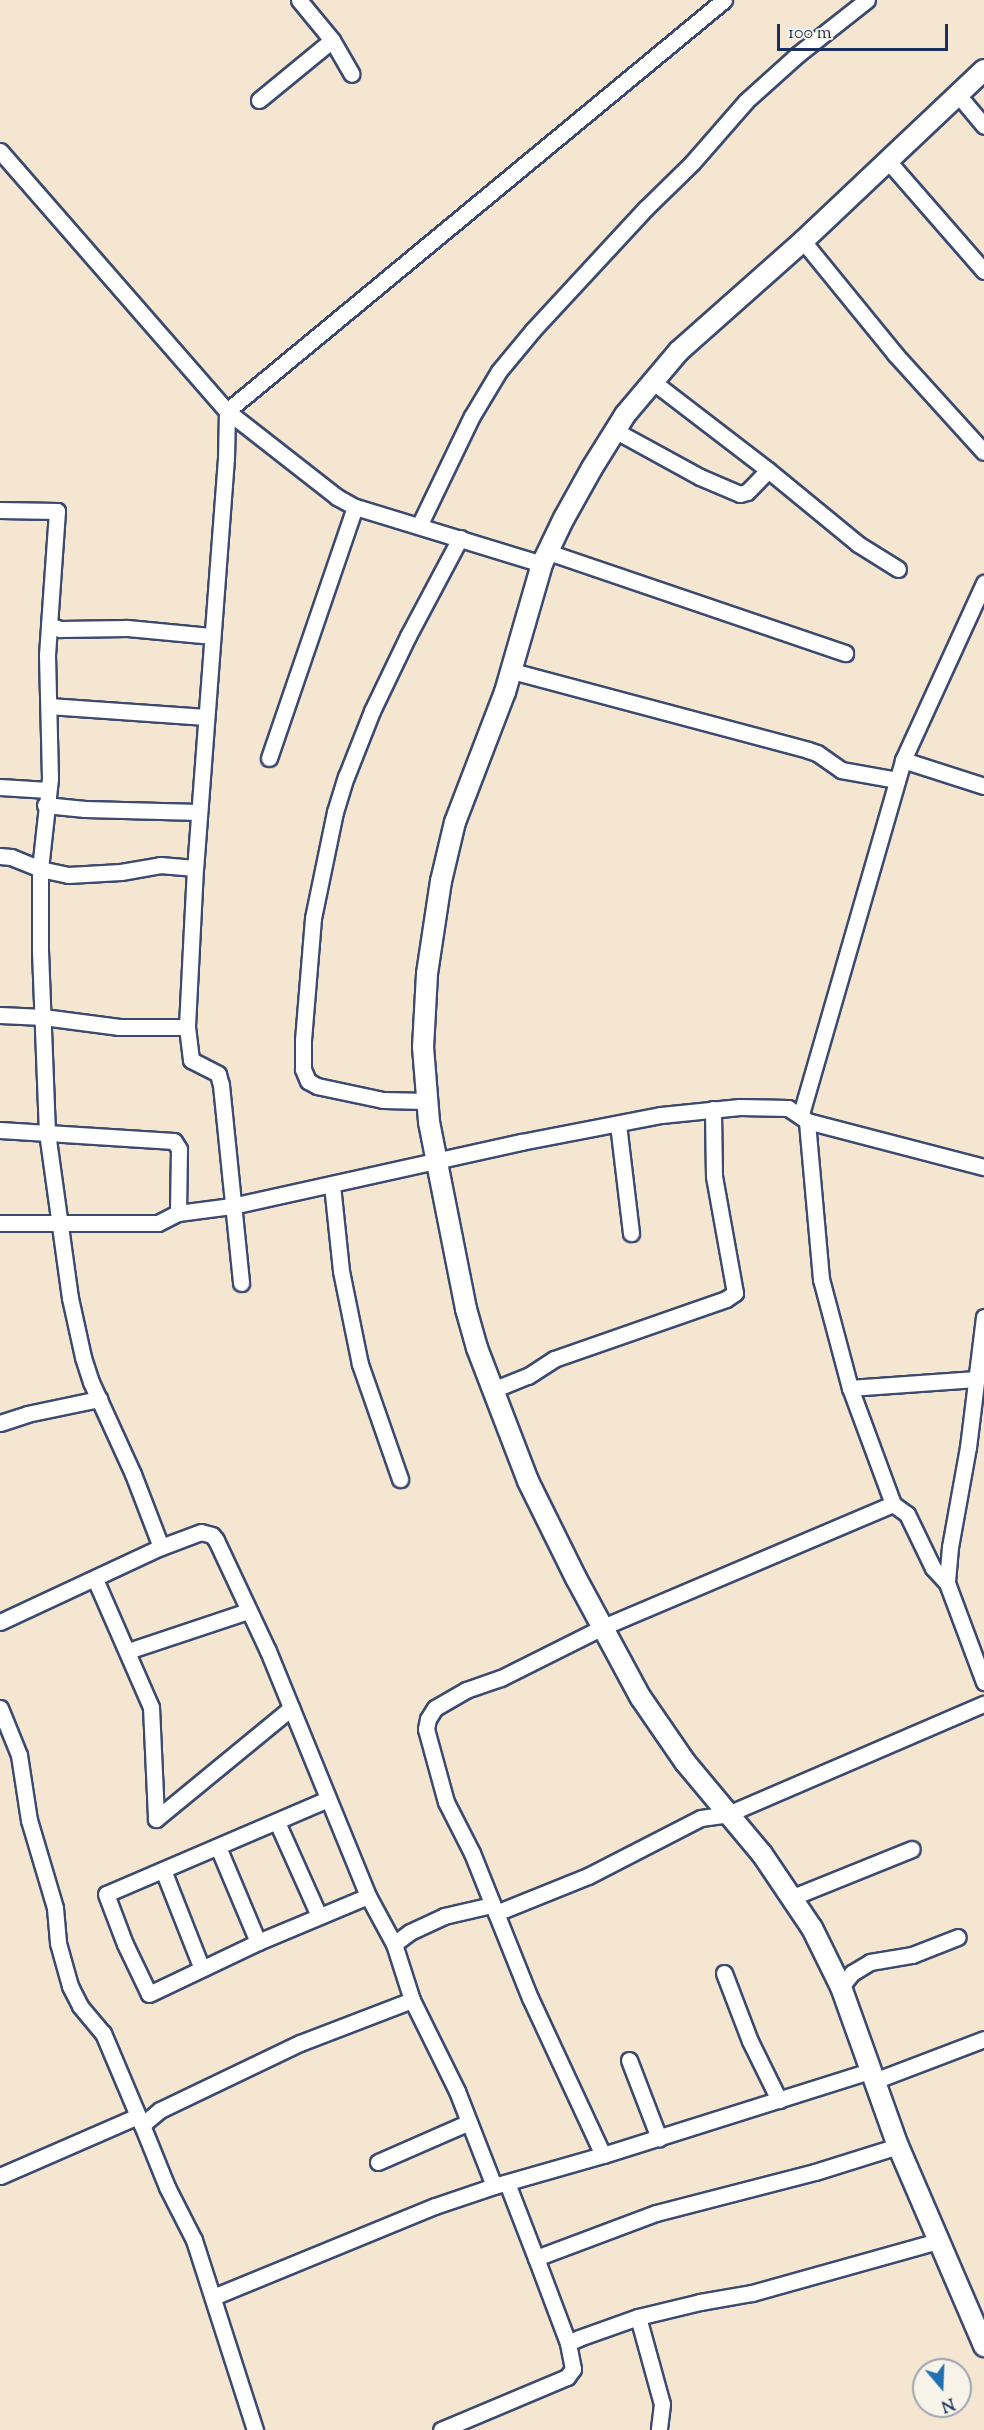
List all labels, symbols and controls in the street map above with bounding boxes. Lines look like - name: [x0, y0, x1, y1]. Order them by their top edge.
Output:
- scale bar: [780, 12, 951, 50]
- text: 100 m: [788, 21, 832, 47]
- north arrow: [912, 2358, 972, 2418]
- text: N: [938, 2391, 957, 2417]

